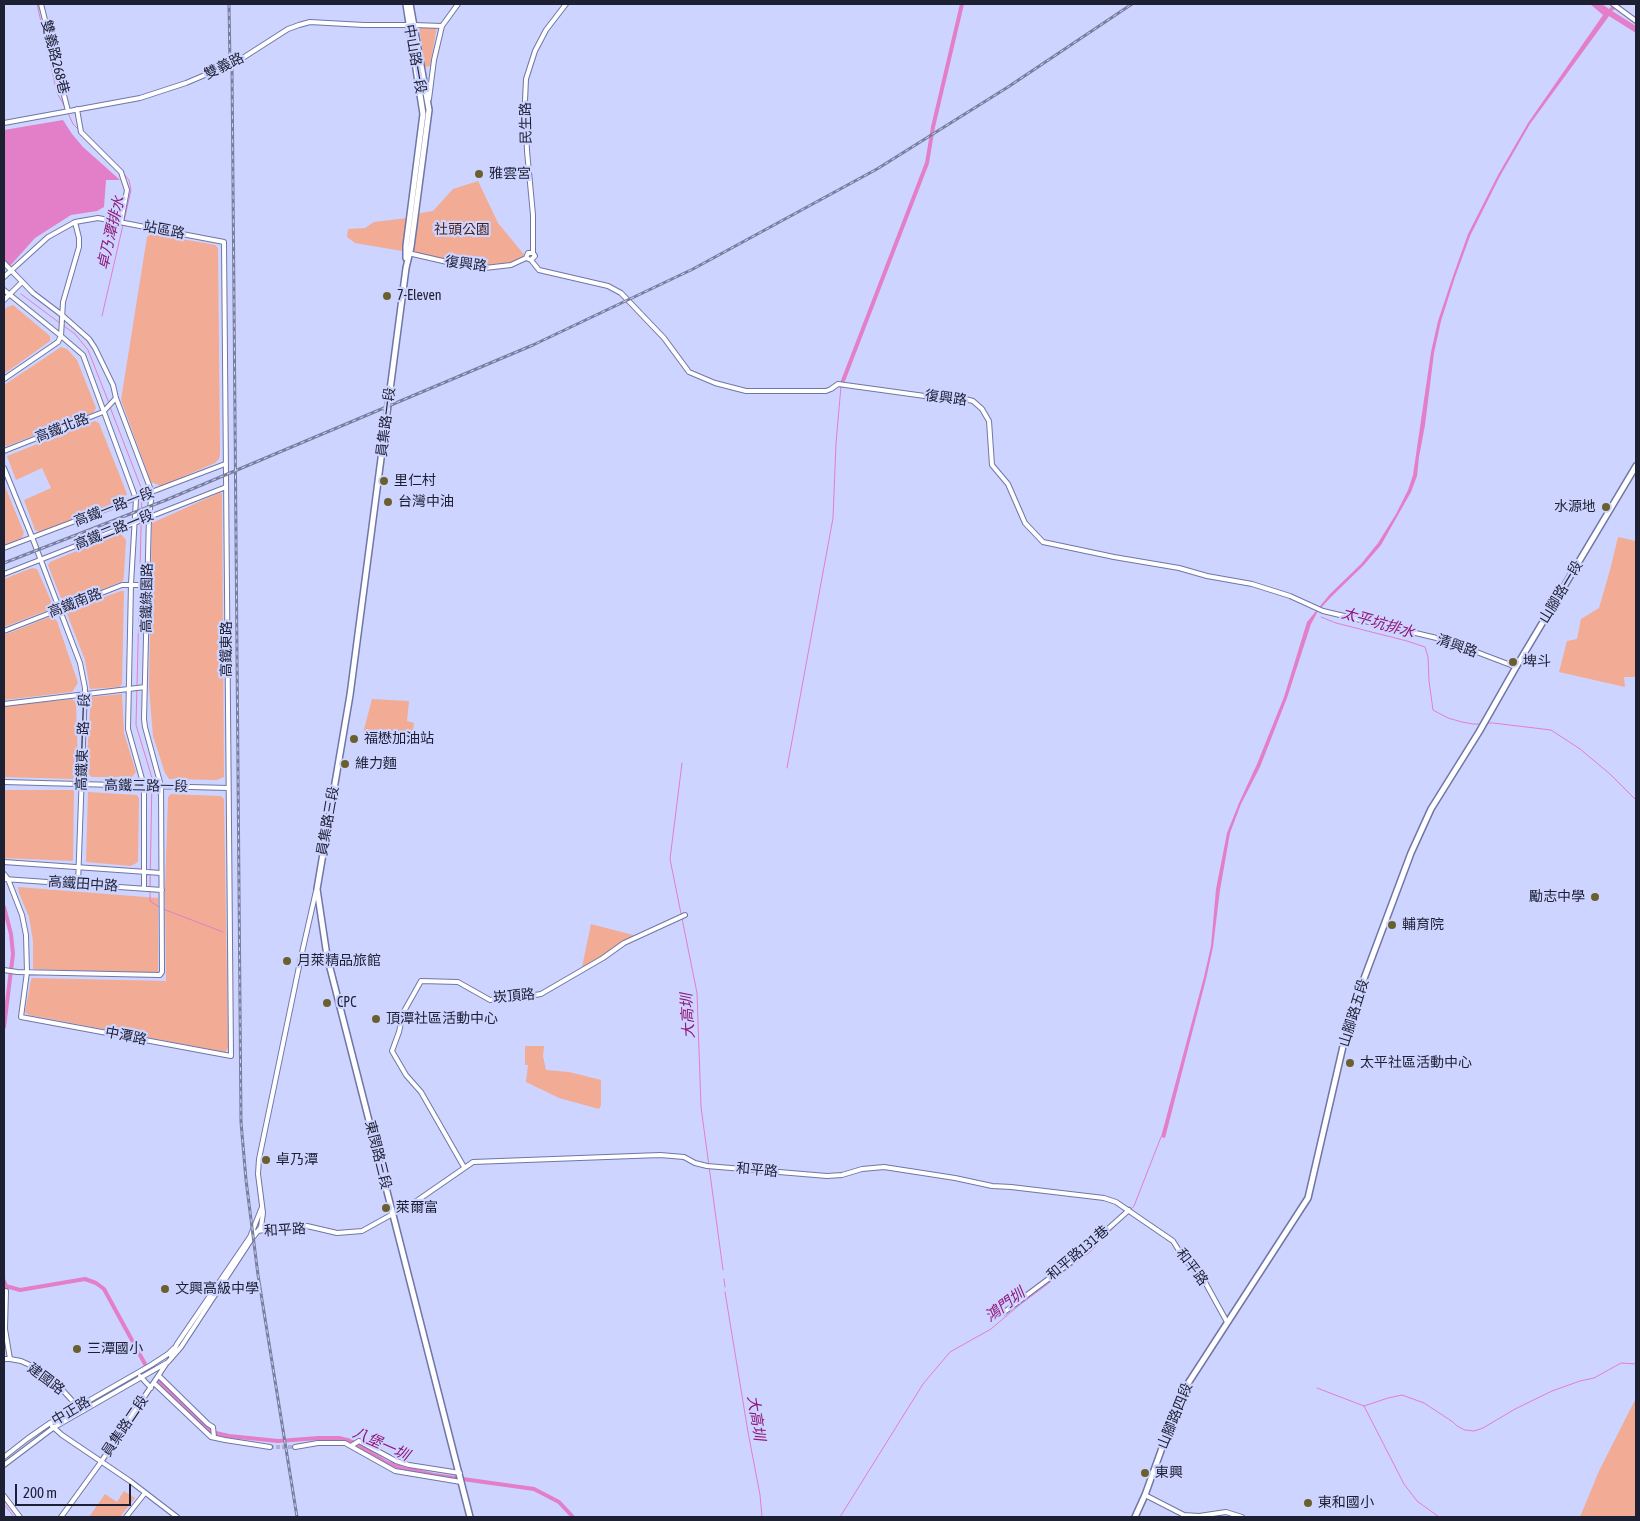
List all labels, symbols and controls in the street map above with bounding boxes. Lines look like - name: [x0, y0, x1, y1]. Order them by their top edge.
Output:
- street label: 雙義路268巷: [38, 18, 72, 96]
- street label: 中山路一段: [401, 23, 429, 95]
- street label: 雙義路: [201, 49, 247, 83]
- street label: 民生路: [517, 102, 535, 144]
- place label: 雅雲宮: [489, 166, 531, 182]
- marker: 雅雲宮: [473, 168, 485, 180]
- water label: 卓乃潭排水: [94, 194, 128, 272]
- street label: 站區路: [142, 218, 186, 242]
- park label: 社頭公園: [434, 222, 490, 238]
- street label: 復興路: [444, 253, 488, 275]
- place label: 7-Eleven: [397, 288, 442, 304]
- marker: 7-Eleven: [381, 290, 393, 302]
- street label: 員集路一段: [373, 386, 399, 458]
- street label: 復興路: [924, 387, 968, 409]
- street label: 高鐵北路: [33, 410, 91, 446]
- place label: 里仁村: [394, 473, 436, 489]
- marker: 里仁村: [378, 475, 390, 487]
- street label: 高鐵一路一段: [72, 484, 156, 530]
- place label: 台灣中油: [398, 494, 454, 510]
- marker: 台灣中油: [382, 496, 394, 508]
- place label: 水源地: [1554, 499, 1596, 515]
- marker: 水源地: [1600, 501, 1612, 513]
- street label: 高鐵二路一段: [72, 506, 156, 554]
- street label: 山腳路一段: [1536, 558, 1586, 626]
- street label: 高鐵綠園路: [138, 563, 156, 633]
- street label: 高鐵南路: [46, 585, 104, 621]
- water label: 太平坑排水: [1339, 604, 1417, 642]
- street label: 高鐵東路: [219, 621, 235, 677]
- street label: 清興路: [1434, 631, 1480, 661]
- place label: 埤斗: [1523, 654, 1551, 670]
- marker: 埤斗: [1507, 656, 1519, 668]
- street label: 高鐵東一路一段: [73, 693, 93, 791]
- place label: 福懋加油站: [364, 731, 434, 747]
- marker: 福懋加油站: [348, 733, 360, 745]
- place label: 維力麵: [355, 756, 397, 772]
- marker: 維力麵: [339, 758, 351, 770]
- street label: 高鐵三路一段: [104, 777, 188, 795]
- street label: 員集路三段: [314, 785, 342, 857]
- street label: 高鐵田中路: [47, 873, 119, 895]
- place label: 勵志中學: [1529, 889, 1585, 905]
- marker: 勵志中學: [1589, 891, 1601, 903]
- place label: 輔育院: [1402, 917, 1444, 933]
- marker: 輔育院: [1386, 919, 1398, 931]
- place label: 月萊精品旅館: [297, 953, 381, 969]
- marker: 月萊精品旅館: [281, 955, 293, 967]
- street label: 山腳路五段: [1336, 977, 1372, 1049]
- street label: 崁頂路: [492, 986, 536, 1006]
- water label: 大高圳: [678, 993, 698, 1039]
- place label: CPC: [337, 995, 356, 1011]
- marker: CPC: [321, 997, 333, 1009]
- place label: 頂潭社區活動中心: [386, 1011, 498, 1027]
- marker: 頂潭社區活動中心: [370, 1013, 382, 1025]
- street label: 中潭路: [104, 1024, 148, 1048]
- place label: 太平社區活動中心: [1360, 1055, 1472, 1071]
- marker: 太平社區活動中心: [1344, 1057, 1356, 1069]
- street label: 東閔路三段: [361, 1119, 395, 1191]
- place label: 卓乃潭: [276, 1152, 318, 1168]
- marker: 卓乃潭: [260, 1154, 272, 1166]
- street label: 和平路: [735, 1160, 779, 1180]
- place label: 萊爾富: [396, 1200, 438, 1216]
- marker: 萊爾富: [380, 1202, 392, 1214]
- street label: 和平路: [263, 1220, 307, 1240]
- street label: 和平路131巷: [1044, 1222, 1112, 1284]
- street label: 和平路: [1173, 1245, 1211, 1289]
- place label: 文興高級中學: [175, 1281, 259, 1297]
- marker: 文興高級中學: [159, 1283, 171, 1295]
- water label: 鴻門圳: [982, 1284, 1028, 1326]
- place label: 三潭國小: [87, 1341, 143, 1357]
- marker: 三潭國小: [71, 1343, 83, 1355]
- street label: 建國路: [24, 1360, 68, 1398]
- street label: 山腳路四段: [1154, 1380, 1196, 1452]
- street label: 員集路二段: [98, 1392, 152, 1460]
- street label: 中正路: [49, 1393, 93, 1429]
- water label: 大高圳: [744, 1394, 768, 1442]
- water label: 八堡一圳: [350, 1424, 412, 1464]
- place label: 東興: [1155, 1465, 1183, 1481]
- marker: 東興: [1139, 1467, 1151, 1479]
- scale bar: [18, 1474, 134, 1506]
- text: 200 m: [23, 1484, 57, 1501]
- place label: 東和國小: [1318, 1495, 1374, 1511]
- marker: 東和國小: [1302, 1497, 1314, 1509]

